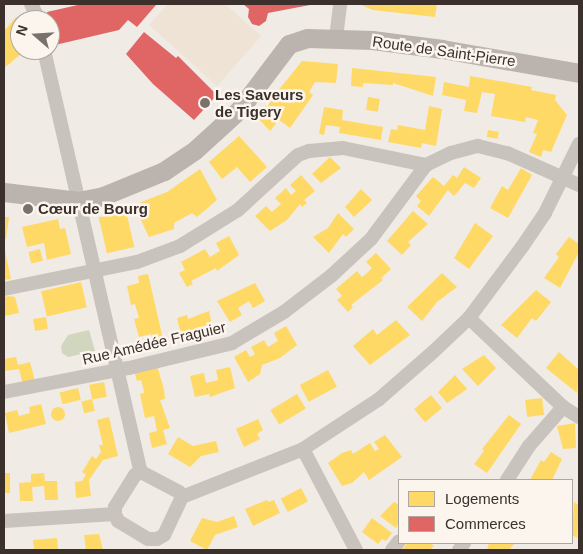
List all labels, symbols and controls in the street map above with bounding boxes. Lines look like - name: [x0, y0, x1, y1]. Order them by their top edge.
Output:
- north arrow: [10, 10, 60, 60]
- text: N: [13, 23, 31, 38]
- street label: Route de Saint-Pierre: [371, 32, 517, 70]
- place label: Les Saveurs de Tigery: [215, 85, 303, 120]
- marker: Les Saveurs de Tigery: [199, 97, 211, 109]
- place label: Cœur de Bourg: [38, 200, 148, 218]
- marker: Cœur de Bourg: [22, 203, 34, 215]
- street label: Rue Amédée Fraguier: [80, 318, 228, 368]
- legend: [398, 479, 573, 544]
- text: Logements: [445, 490, 519, 507]
- text: Commerces: [445, 515, 526, 532]

